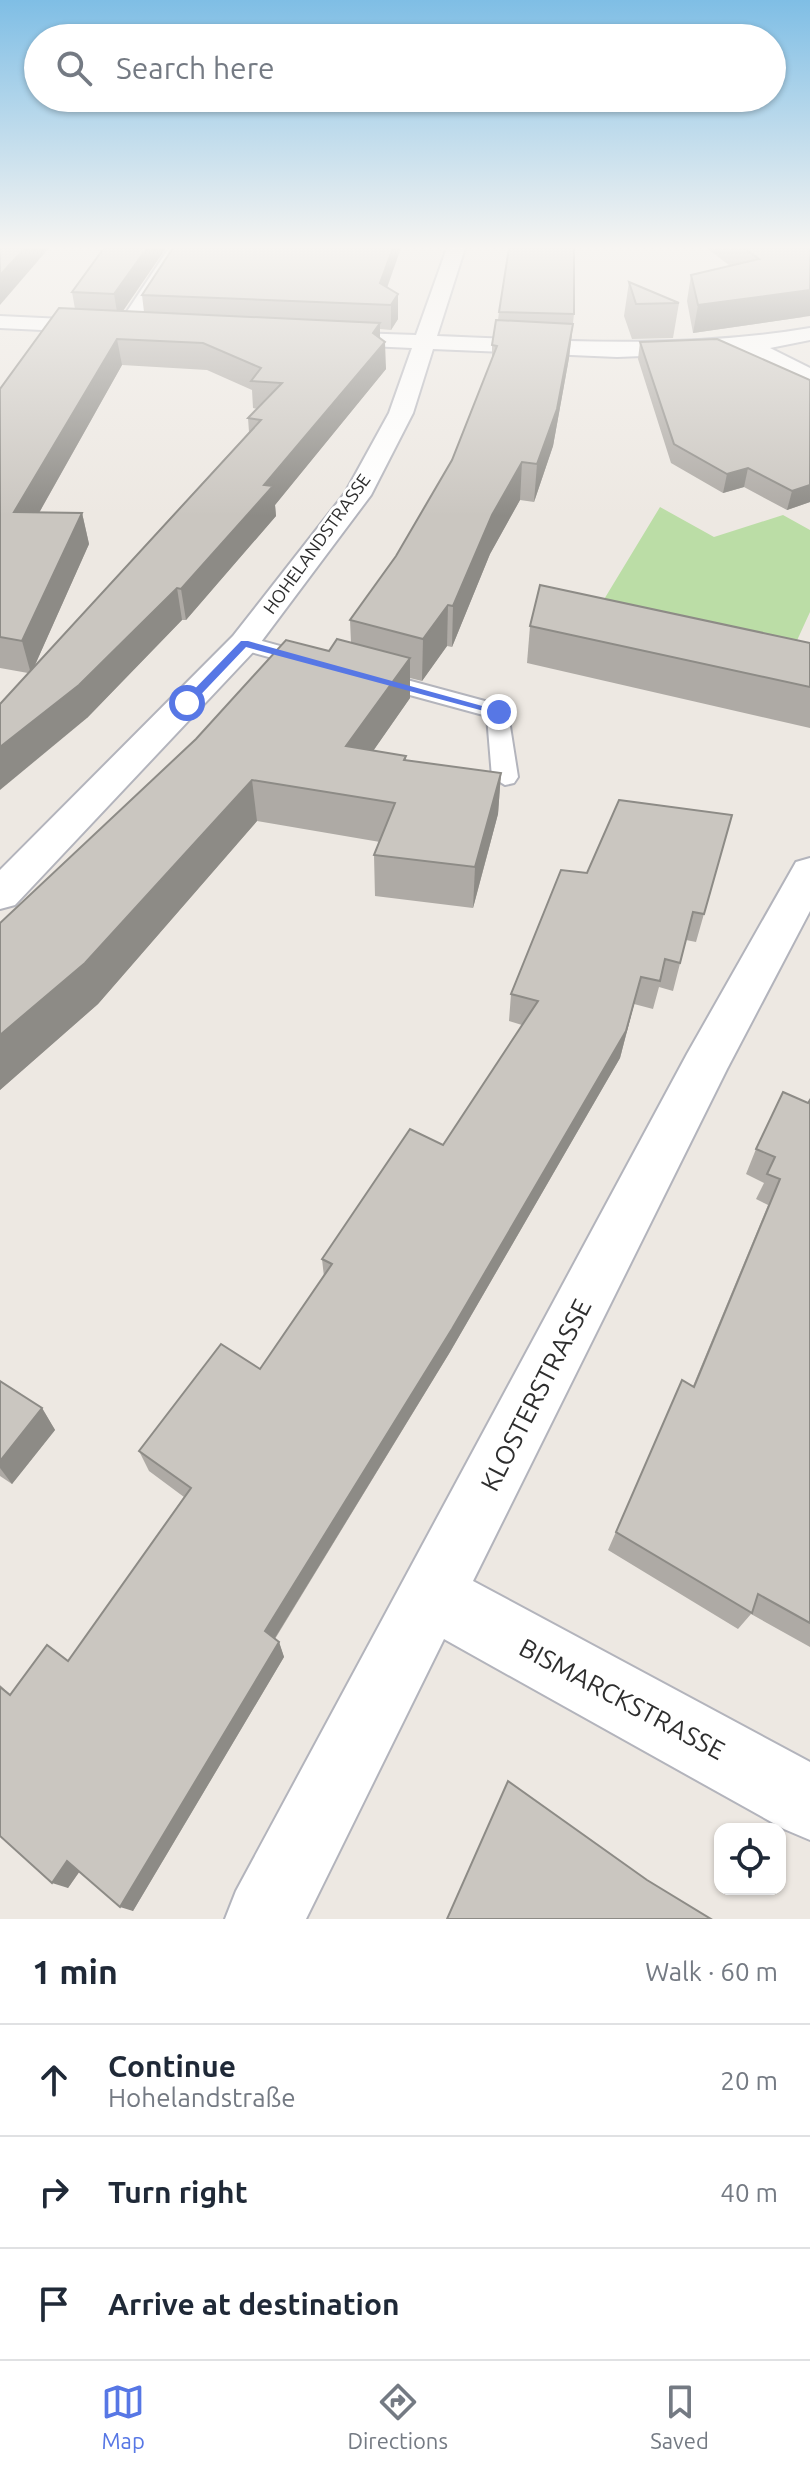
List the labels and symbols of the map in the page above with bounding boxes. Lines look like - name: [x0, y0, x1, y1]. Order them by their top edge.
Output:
- street label: HOHELANDSTRASSE: [259, 470, 374, 617]
- route start: [169, 685, 205, 721]
- route end: [481, 694, 517, 730]
- street label: KLOSTERSTRASSE: [475, 1294, 596, 1496]
- street label: BISMARCKSTRASSE: [515, 1632, 730, 1765]

